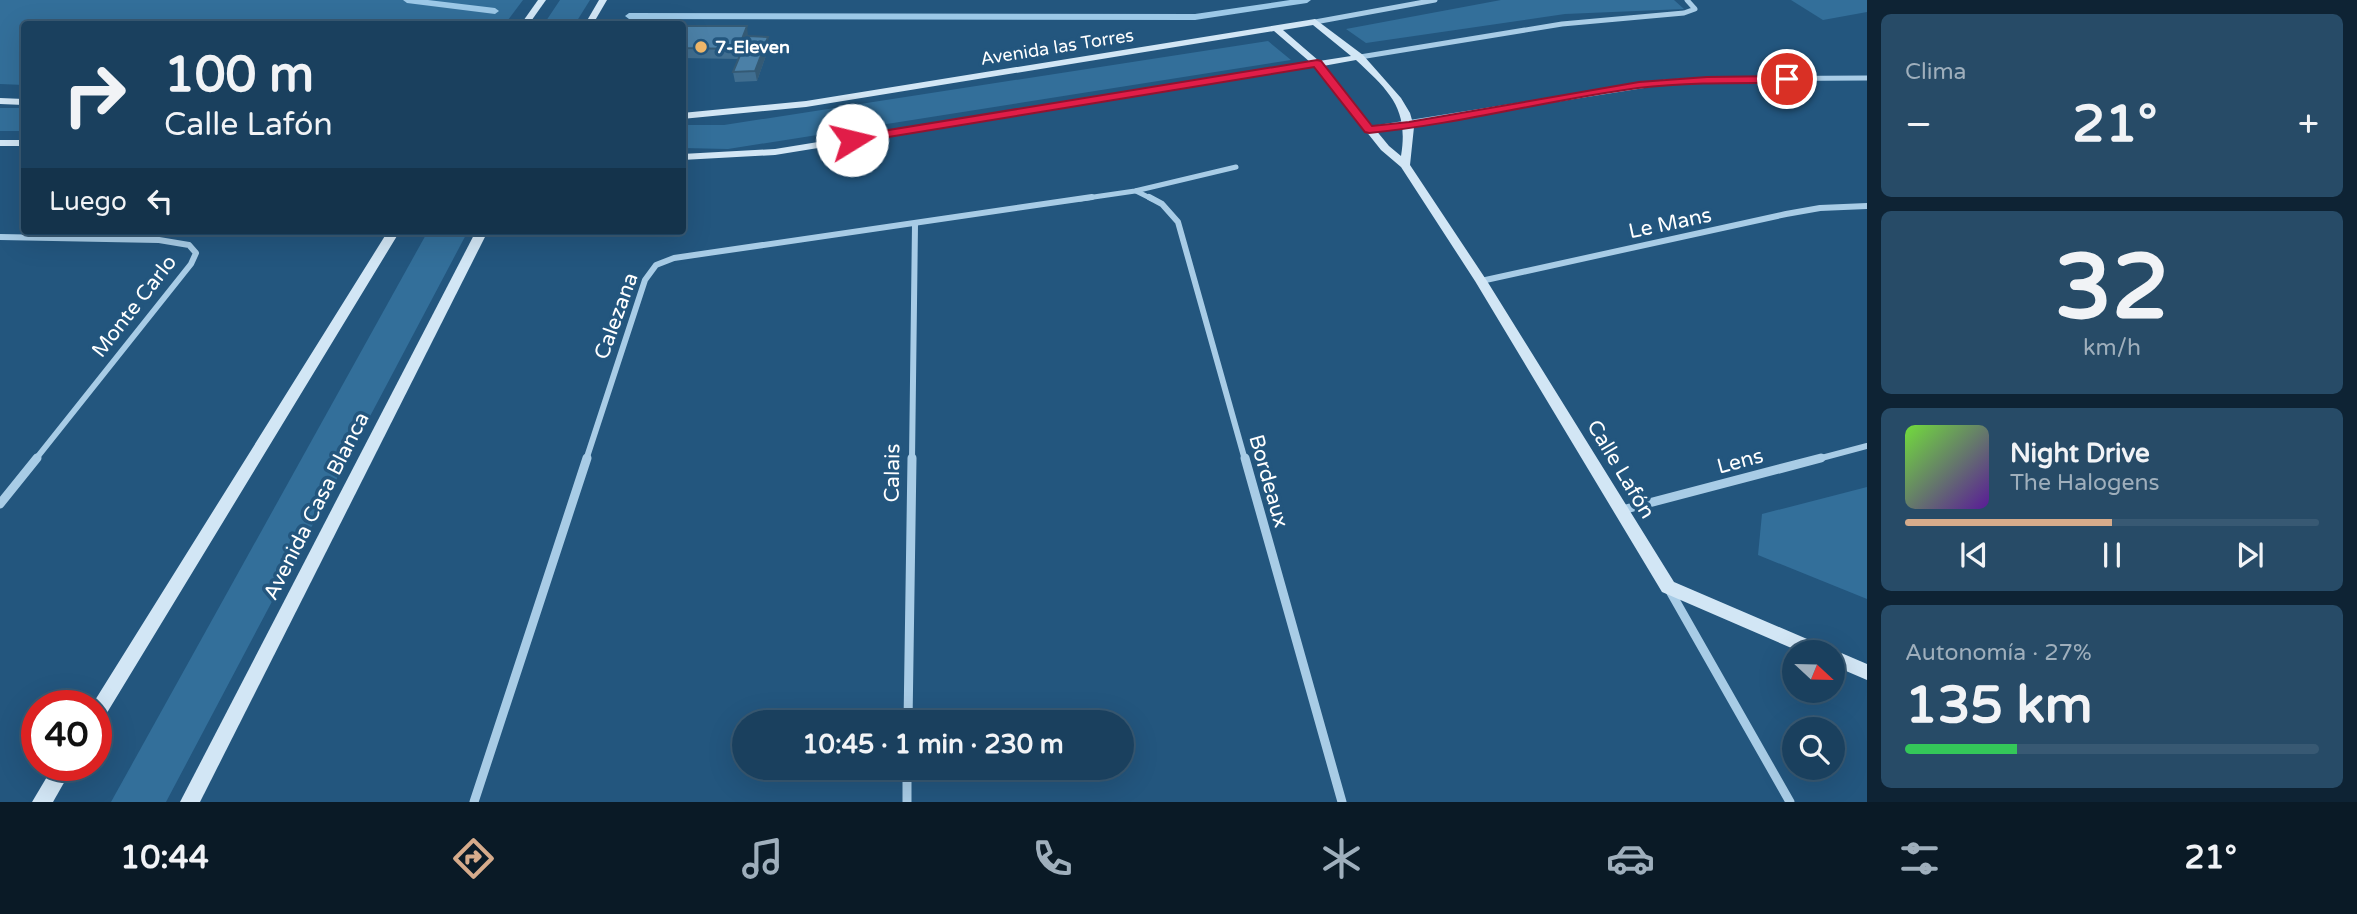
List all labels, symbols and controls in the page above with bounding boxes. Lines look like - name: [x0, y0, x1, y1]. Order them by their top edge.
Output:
- street label: Avenida las Torres: [979, 24, 1135, 70]
- place label: 7-Eleven: [715, 36, 790, 58]
- marker: 7-Eleven: [693, 39, 709, 55]
- text: 100 m: [164, 46, 314, 105]
- icon: right: [49, 49, 140, 140]
- pin: [1757, 49, 1817, 109]
- text: Clima: [1905, 58, 1966, 86]
- icon: arrive: [1768, 60, 1806, 98]
- text: 21°: [2072, 93, 2157, 156]
- text: −: [1905, 102, 1932, 148]
- text: +: [2298, 102, 2319, 148]
- position arrow: [815, 103, 889, 177]
- text: Calle Lafón: [164, 106, 333, 144]
- icon: left: [141, 182, 179, 220]
- text: Luego: [49, 186, 127, 217]
- street label: Le Mans: [1626, 202, 1714, 244]
- text: 32: [2055, 233, 2169, 343]
- street label: Monte Carlo: [87, 250, 182, 362]
- street label: Calezana: [589, 269, 644, 363]
- text: km/h: [2083, 334, 2141, 362]
- street label: Avenida Casa Blanca: [258, 408, 375, 604]
- street label: Calle Lafón: [1581, 415, 1660, 523]
- street label: Bordeaux: [1243, 432, 1294, 531]
- text: Night Drive: [2010, 438, 2150, 469]
- street label: Calais: [879, 443, 906, 503]
- street label: Lens: [1714, 443, 1766, 480]
- text: The Halogens: [2010, 469, 2159, 497]
- icon: previous: [1955, 536, 1993, 574]
- icon: pause: [2093, 536, 2131, 574]
- icon: next: [2231, 536, 2269, 574]
- text: Autonomía · 27%: [1905, 639, 2092, 667]
- north arrow: [1782, 640, 1844, 704]
- map controls: [1782, 640, 1845, 780]
- text: 135 km: [1905, 674, 2093, 737]
- speed limit sign: 40: [21, 690, 112, 781]
- button: search: [1782, 717, 1845, 780]
- text: 10:45 · 1 min · 230 m: [802, 729, 1064, 760]
- icon: directions: [449, 834, 498, 883]
- icon: music: [738, 834, 787, 883]
- icon: phone: [1028, 834, 1077, 883]
- icon: climate: [1317, 834, 1366, 883]
- icon: car: [1606, 834, 1655, 883]
- icon: filters: [1895, 834, 1944, 883]
- text: 10:44: [120, 839, 209, 877]
- text: 21°: [2184, 839, 2237, 877]

